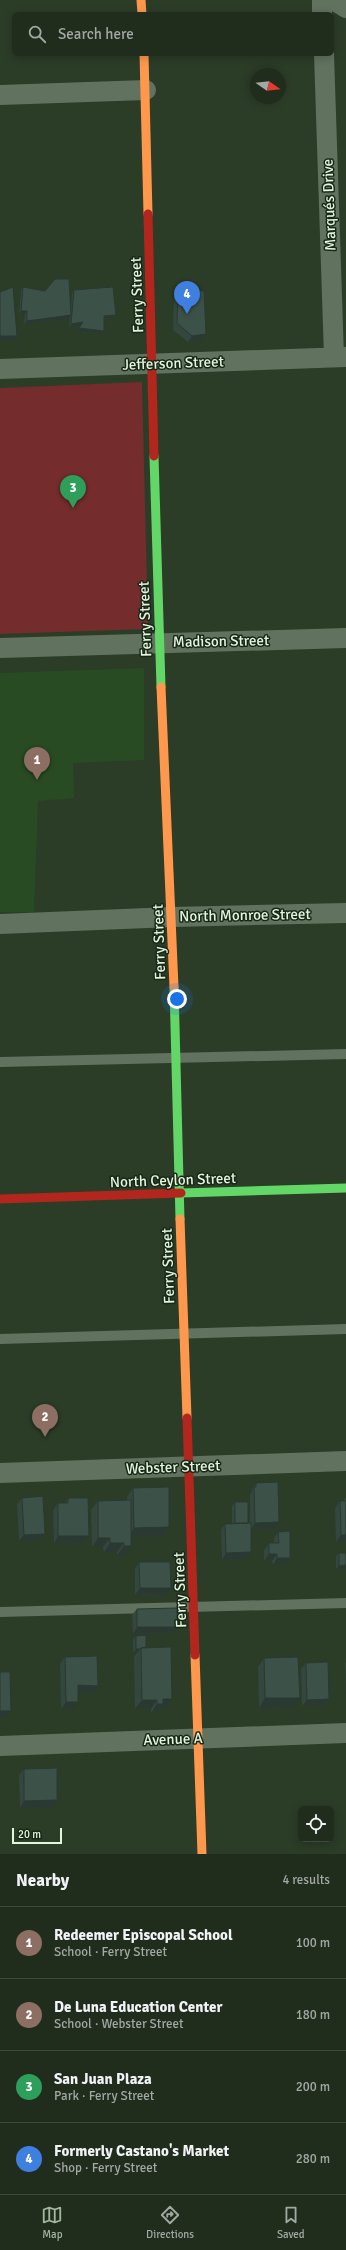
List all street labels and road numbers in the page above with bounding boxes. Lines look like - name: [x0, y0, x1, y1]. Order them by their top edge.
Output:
- street label: Marqués Drive: [318, 159, 340, 251]
- street label: Ferry Street: [127, 257, 147, 333]
- street label: Jefferson Street: [122, 352, 224, 374]
- street label: Ferry Street: [135, 581, 155, 657]
- street label: Madison Street: [173, 631, 269, 651]
- street label: Ferry Street: [149, 904, 169, 980]
- street label: North Monroe Street: [179, 905, 311, 925]
- street label: North Ceylon Street: [110, 1169, 236, 1191]
- street label: Ferry Street: [158, 1228, 178, 1304]
- street label: Webster Street: [125, 1456, 221, 1478]
- street label: Ferry Street: [170, 1552, 190, 1628]
- street label: Avenue A: [143, 1729, 203, 1749]

